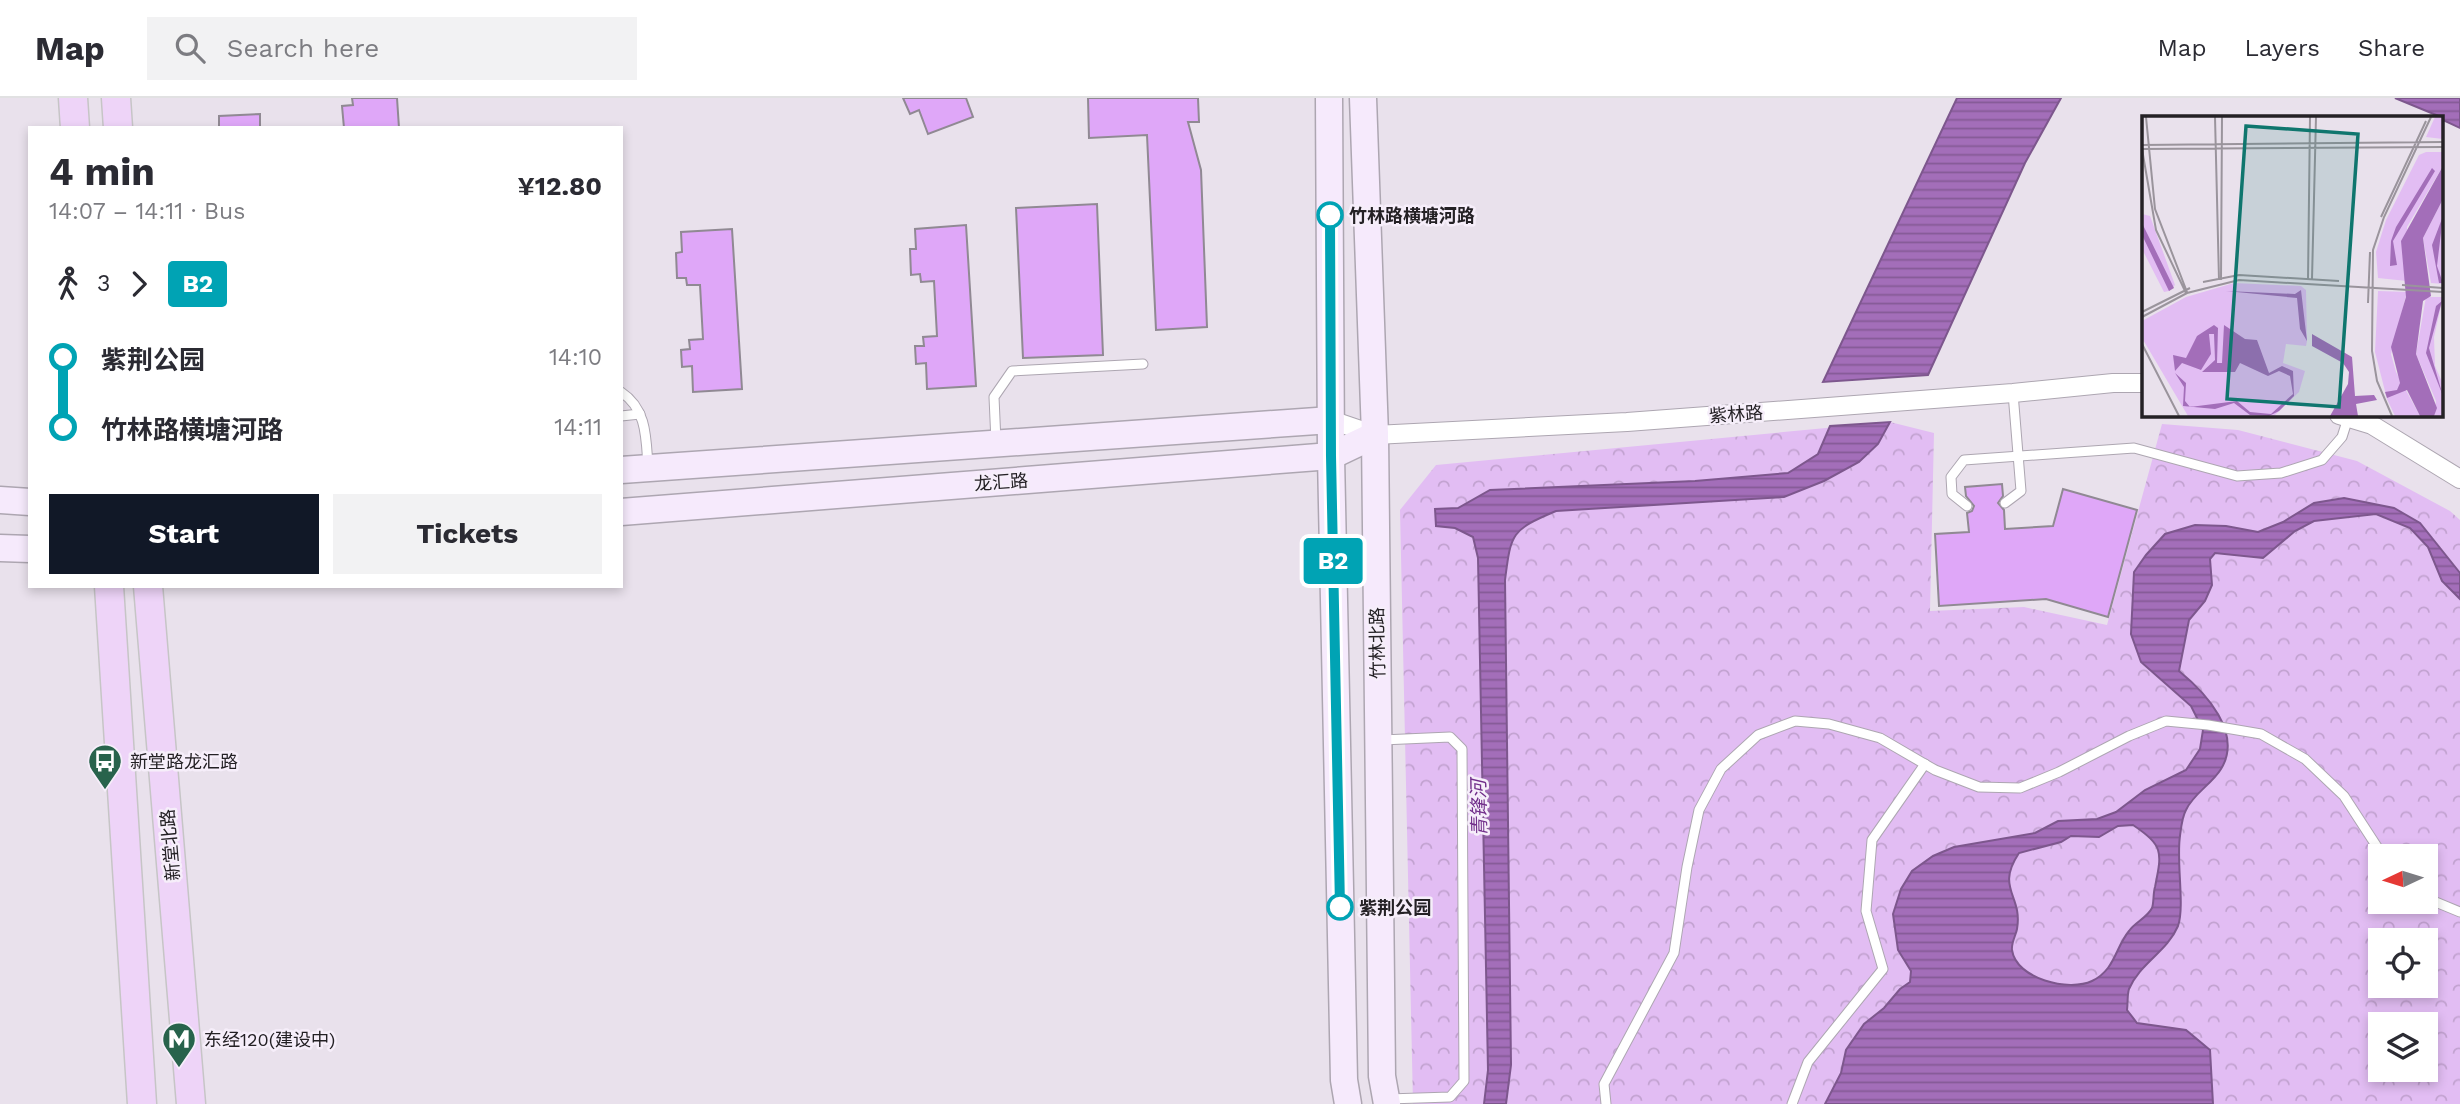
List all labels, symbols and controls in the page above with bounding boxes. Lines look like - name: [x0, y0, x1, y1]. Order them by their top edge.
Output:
- search box: [147, 17, 637, 80]
- text: Map: [35, 29, 105, 68]
- icon: search: [171, 29, 209, 67]
- text: Search here: [227, 33, 379, 63]
- text: Map: [2158, 34, 2206, 62]
- text: Layers: [2244, 34, 2320, 62]
- text: Share: [2358, 34, 2425, 62]
- inset map: [2142, 116, 2442, 416]
- text: 4 min: [49, 150, 155, 194]
- text: ¥12.80: [517, 171, 602, 201]
- text: 14:07 – 14:11 · Bus: [49, 198, 245, 225]
- marker: 竹林路横塘河路: [1317, 202, 1343, 228]
- place label: 竹林路横塘河路: [1349, 205, 1475, 226]
- icon: walk: [49, 265, 87, 303]
- icon: forward: [120, 265, 158, 303]
- text: 3: [97, 270, 110, 297]
- text: B2: [182, 270, 213, 298]
- text: 14:10: [549, 344, 602, 371]
- text: 紫荆公园: [101, 345, 205, 375]
- street label: 紫林路: [1708, 402, 1764, 426]
- text: 14:11: [554, 414, 602, 441]
- text: 竹林路横塘河路: [101, 415, 283, 445]
- street label: 龙汇路: [973, 470, 1029, 494]
- button: Start: [49, 494, 319, 574]
- button: Tickets: [333, 494, 602, 574]
- line badge: B2: [1302, 538, 1364, 584]
- text: B2: [1318, 547, 1348, 575]
- street label: 竹林北路: [1366, 607, 1388, 679]
- bus stop icon: 新堂路龙汇路: [86, 742, 124, 791]
- place label: 新堂路龙汇路: [130, 751, 238, 772]
- water label: 青锋河: [1467, 775, 1491, 837]
- street label: 新堂北路: [156, 808, 184, 882]
- north arrow: [2368, 844, 2438, 914]
- map controls: [2368, 844, 2438, 1082]
- marker: 紫荆公园: [1327, 894, 1353, 920]
- place label: 紫荆公园: [1359, 897, 1431, 918]
- button: locate: [2368, 928, 2438, 998]
- button: layers: [2368, 1012, 2438, 1082]
- metro station icon: 东经120(建设中): [160, 1020, 198, 1069]
- place label: 东经120(建设中): [204, 1029, 335, 1050]

